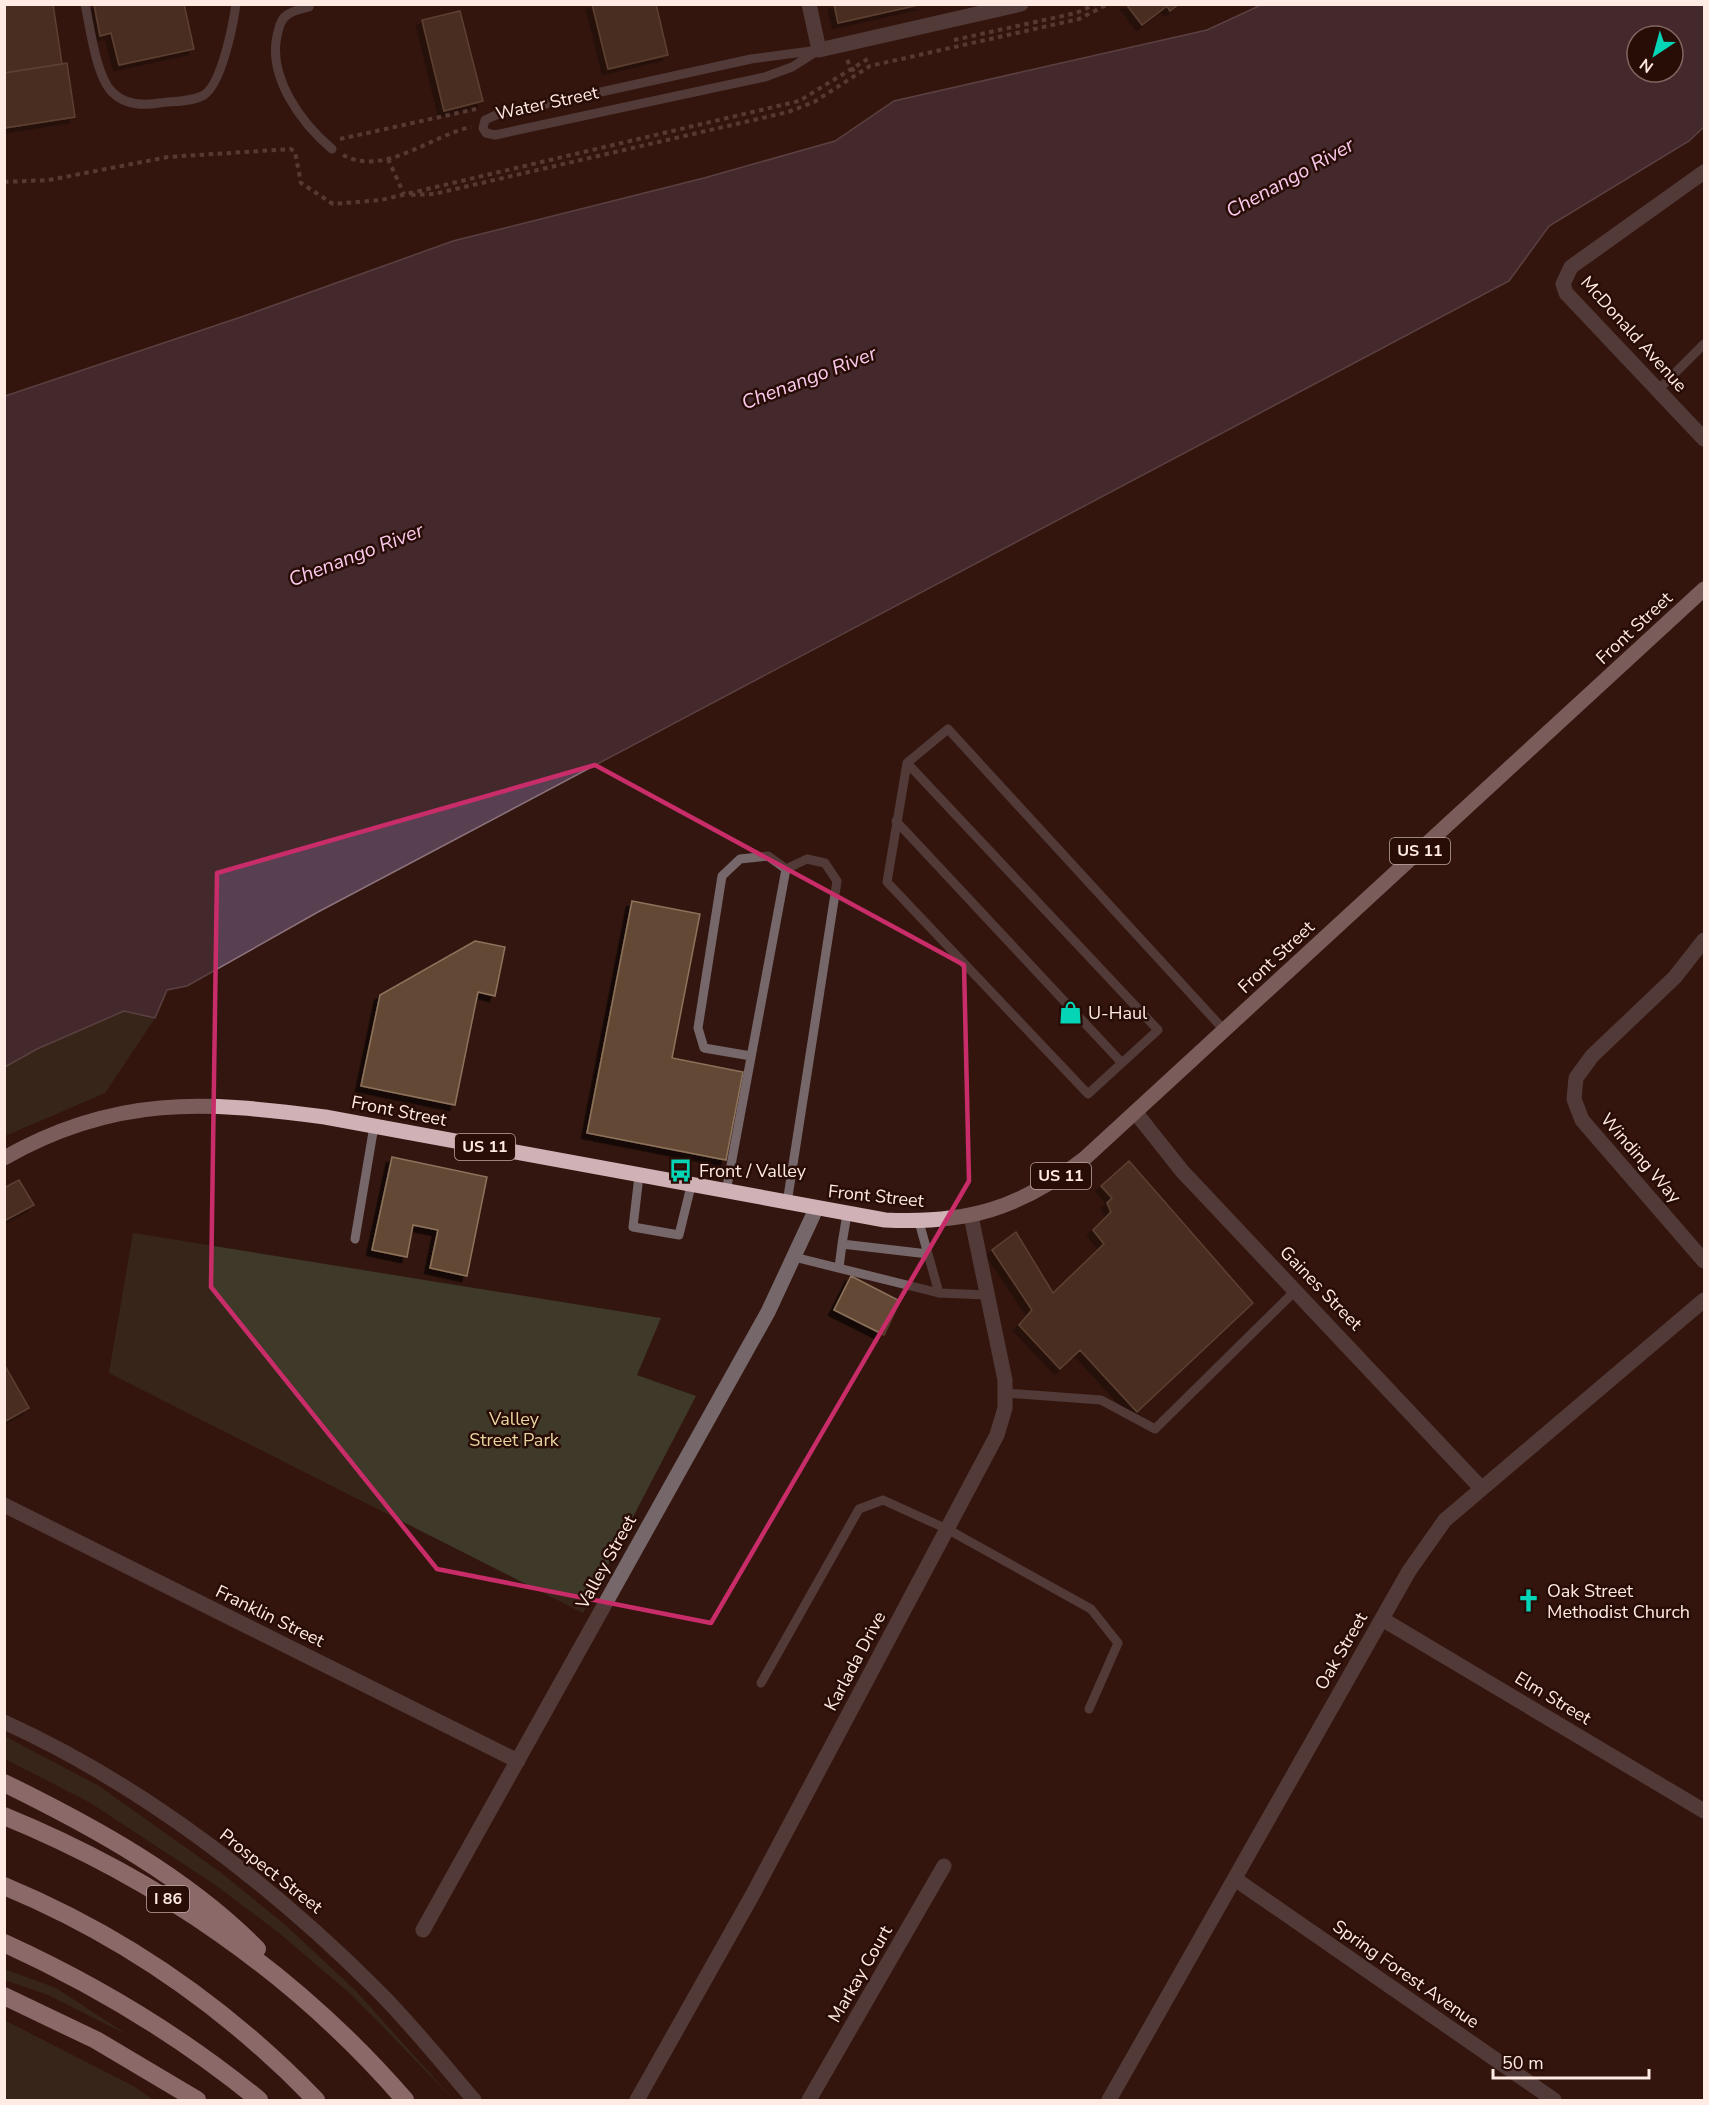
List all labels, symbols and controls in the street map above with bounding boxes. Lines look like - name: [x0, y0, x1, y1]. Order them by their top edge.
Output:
- north arrow: [1625, 24, 1685, 84]
- text: N: [1635, 53, 1658, 78]
- street label: Water Street: [493, 80, 601, 126]
- water label: Chenango River: [1221, 131, 1360, 224]
- street label: McDonald Avenue: [1575, 271, 1693, 397]
- water label: Chenango River: [738, 340, 881, 416]
- water label: Chenango River: [285, 517, 428, 593]
- street label: Front Street: [1591, 586, 1678, 670]
- road number: US 11: [1390, 838, 1450, 864]
- street label: Front Street: [1233, 915, 1320, 999]
- shop icon: U-Haul: [1057, 1000, 1083, 1026]
- place label: U-Haul: [1088, 1001, 1148, 1025]
- street label: Front Street: [349, 1090, 449, 1132]
- street label: Winding Way: [1595, 1108, 1687, 1209]
- road number: US 11: [455, 1134, 515, 1160]
- bus stop icon: Front / Valley: [668, 1158, 694, 1184]
- place label: Front / Valley: [699, 1159, 807, 1183]
- road number: US 11: [1031, 1163, 1091, 1189]
- street label: Front Street: [827, 1179, 926, 1213]
- street label: Gaines Street: [1275, 1240, 1368, 1336]
- park label: Valley Street Park: [469, 1407, 560, 1452]
- street label: Valley Street: [570, 1510, 642, 1614]
- street label: Franklin Street: [212, 1579, 329, 1653]
- place label: Oak Street Methodist Church: [1547, 1579, 1690, 1624]
- church icon: Oak Street Methodist Church: [1516, 1588, 1542, 1614]
- street label: Karlada Drive: [819, 1607, 891, 1715]
- street label: Oak Street: [1309, 1607, 1373, 1694]
- street label: Elm Street: [1510, 1666, 1596, 1731]
- street label: Prospect Street: [214, 1823, 328, 1919]
- road number: I 86: [147, 1886, 189, 1912]
- street label: Spring Forest Avenue: [1328, 1914, 1484, 2034]
- street label: Markay Court: [823, 1920, 898, 2027]
- scale bar: [1493, 2042, 1649, 2080]
- text: 50 m: [1502, 2051, 1544, 2075]

